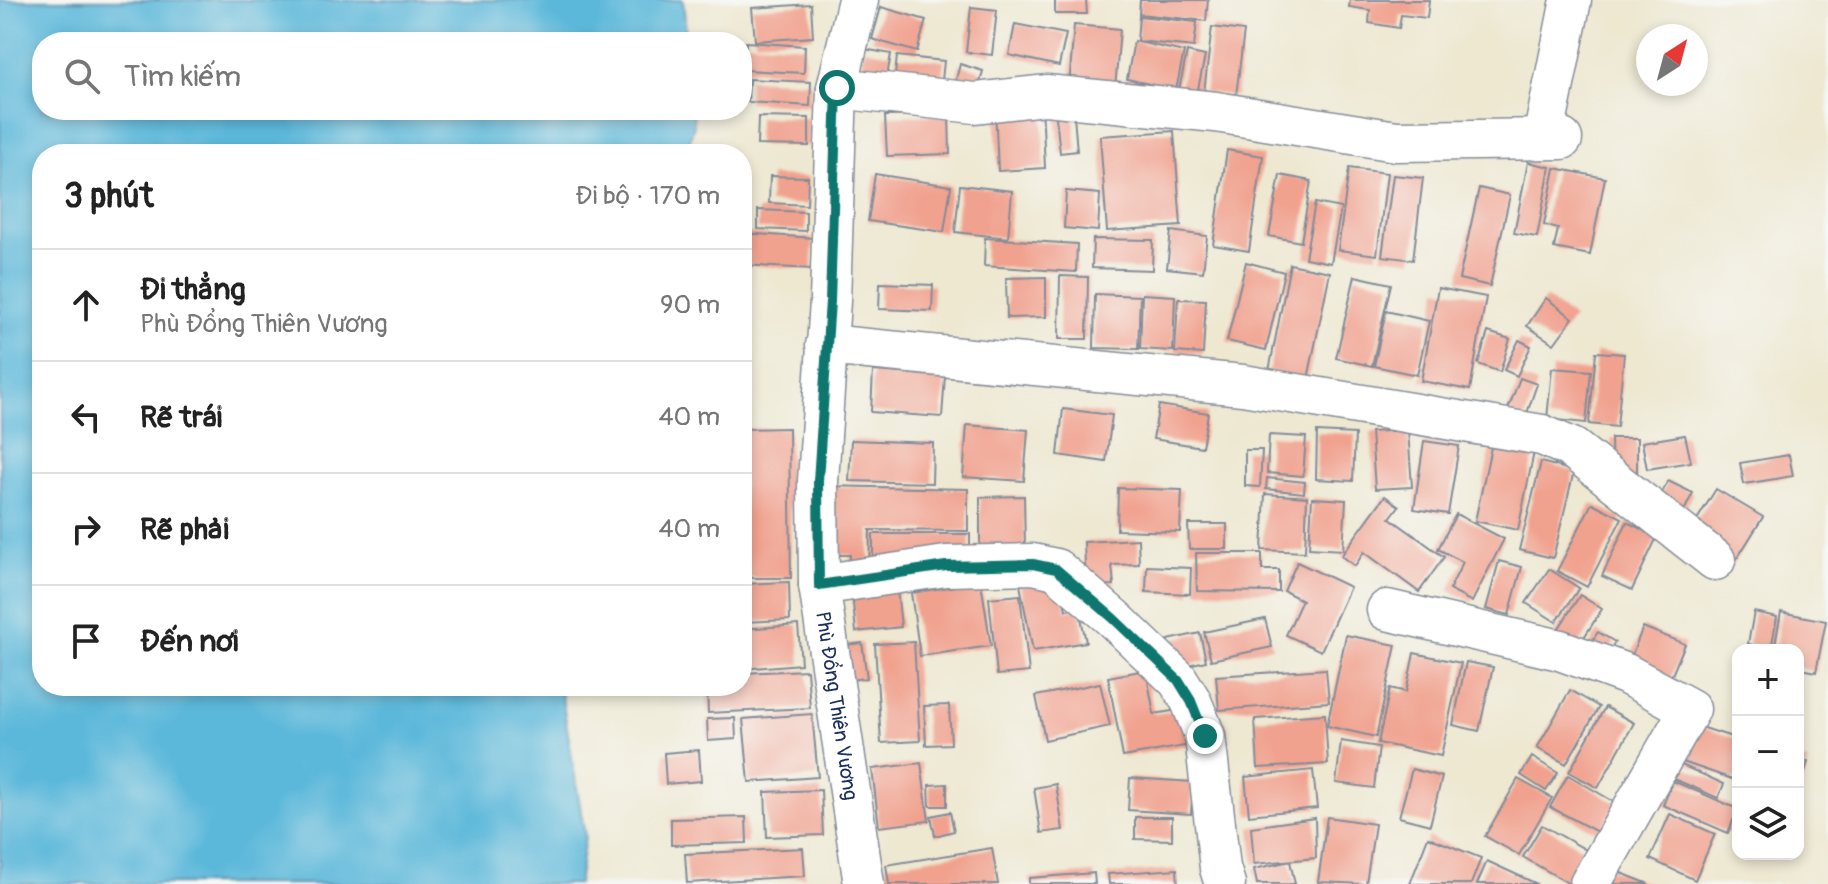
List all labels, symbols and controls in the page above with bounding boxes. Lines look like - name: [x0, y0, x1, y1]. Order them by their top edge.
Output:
- north arrow: [1636, 24, 1708, 96]
- search box: [32, 32, 752, 120]
- icon: search: [60, 54, 104, 98]
- text: Tìm kiếm: [124, 58, 241, 95]
- route start: [819, 70, 855, 106]
- text: 3 phút: [64, 175, 154, 218]
- text: Đi bộ · 170 m: [575, 180, 720, 212]
- text: Đi thẳng: [140, 271, 246, 308]
- icon: ahead: [64, 283, 108, 327]
- text: 90 m: [660, 289, 720, 321]
- text: Phù Đổng Thiên Vương: [140, 308, 388, 340]
- icon: left: [64, 395, 108, 439]
- text: Rẽ trái: [140, 399, 222, 436]
- text: 40 m: [658, 401, 720, 433]
- icon: right: [64, 507, 108, 551]
- text: Rẽ phải: [140, 511, 229, 548]
- text: 40 m: [658, 513, 720, 545]
- street label: Phù Đổng Thiên Vương: [811, 610, 864, 802]
- icon: arrive: [64, 619, 108, 663]
- text: Đến nơi: [140, 623, 238, 660]
- map controls: [1732, 644, 1804, 860]
- button: +: [1732, 644, 1804, 716]
- button: −: [1732, 716, 1804, 788]
- route end: [1187, 718, 1223, 754]
- button: layers: [1732, 788, 1804, 860]

